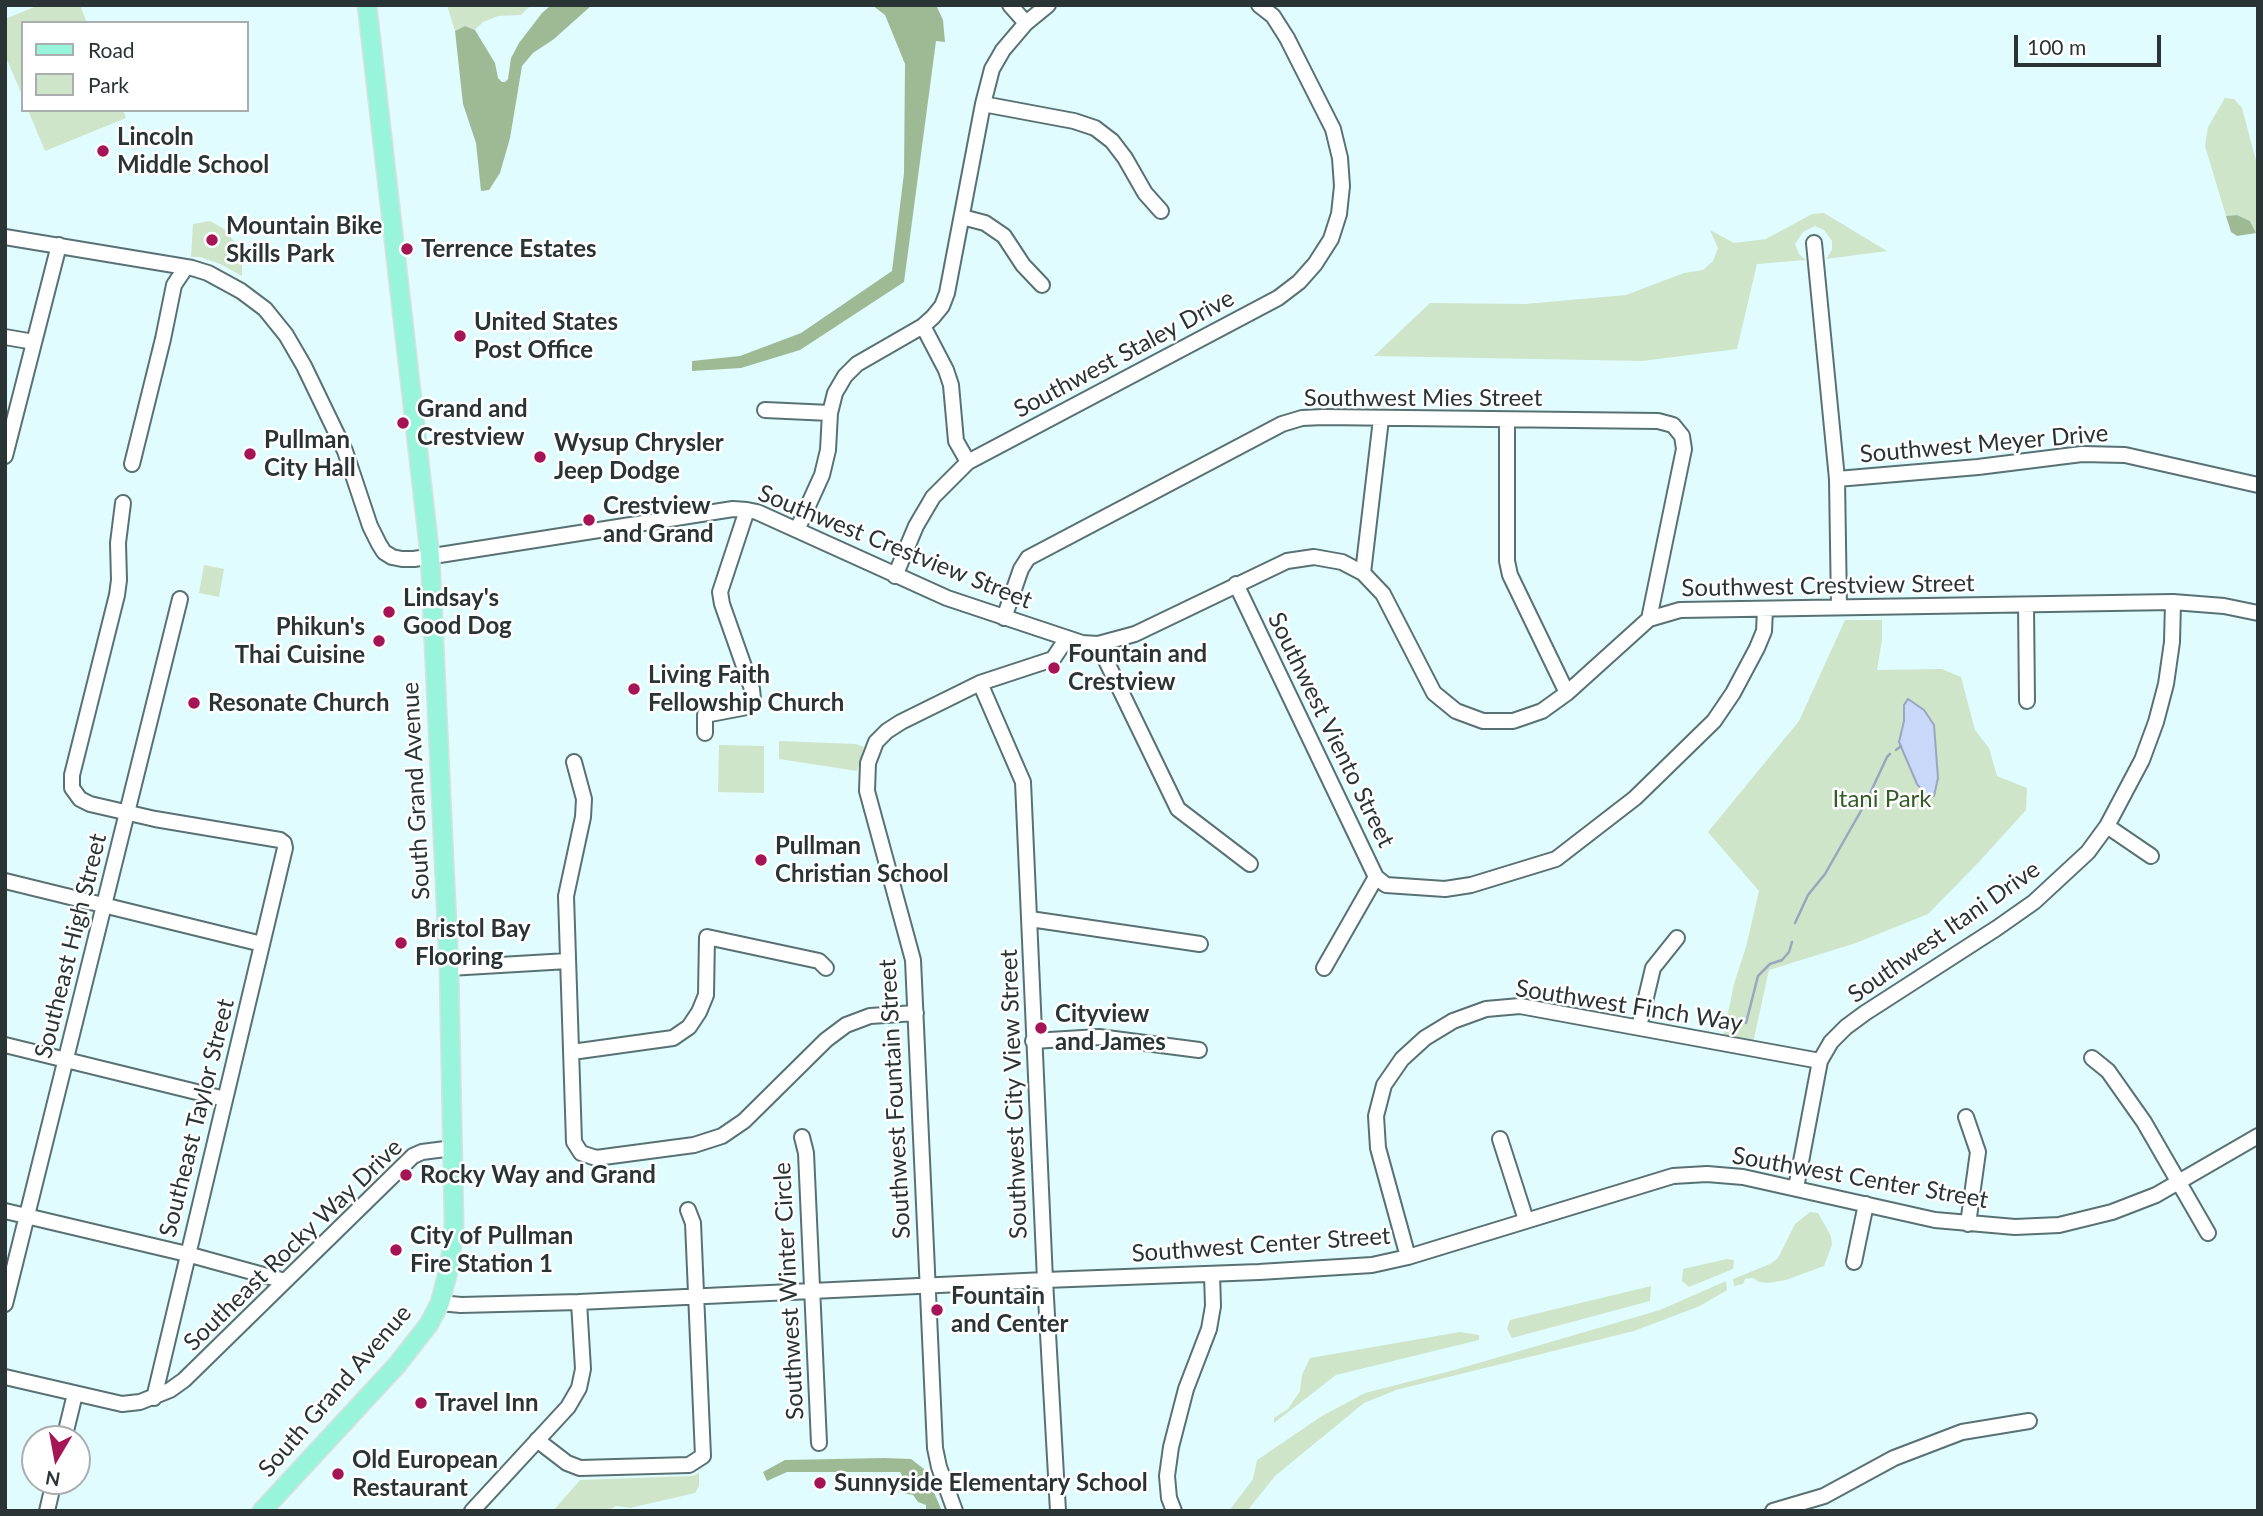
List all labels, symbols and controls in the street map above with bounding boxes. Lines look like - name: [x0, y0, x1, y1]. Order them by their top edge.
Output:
- legend: [21, 21, 248, 112]
- scale bar: [2018, 21, 2165, 65]
- text: 100 m: [2027, 34, 2086, 59]
- text: Road: [88, 37, 135, 62]
- text: Park: [88, 72, 129, 97]
- place label: Lincoln Middle School: [117, 123, 269, 179]
- marker: Lincoln Middle School: [95, 143, 111, 159]
- place label: Mountain Bike Skills Park: [226, 212, 382, 268]
- marker: Mountain Bike Skills Park: [204, 232, 220, 248]
- place label: Terrence Estates: [421, 235, 597, 263]
- marker: Terrence Estates: [399, 241, 415, 257]
- street label: Southwest Staley Drive: [1009, 284, 1239, 424]
- place label: United States Post Office: [474, 308, 618, 364]
- marker: United States Post Office: [452, 328, 468, 344]
- street label: Southwest Mies Street: [1304, 384, 1542, 412]
- place label: Grand and Crestview: [417, 395, 528, 451]
- marker: Grand and Crestview: [395, 415, 411, 431]
- street label: Southwest Meyer Drive: [1858, 419, 2110, 469]
- place label: Pullman City Hall: [264, 426, 356, 482]
- place label: Wysup Chrysler Jeep Dodge: [554, 429, 724, 485]
- marker: Pullman City Hall: [242, 446, 258, 462]
- marker: Wysup Chrysler Jeep Dodge: [532, 449, 548, 465]
- street label: Southwest Crestview Street: [754, 479, 1036, 615]
- place label: Crestview and Grand: [603, 492, 714, 548]
- marker: Crestview and Grand: [581, 512, 597, 528]
- street label: Southwest Crestview Street: [1681, 569, 1975, 603]
- place label: Lindsay's Good Dog: [403, 584, 512, 640]
- marker: Lindsay's Good Dog: [381, 604, 397, 620]
- street label: Southwest Viento Street: [1262, 608, 1400, 852]
- place label: Phikun's Thai Cuisine: [235, 613, 365, 669]
- marker: Phikun's Thai Cuisine: [371, 633, 387, 649]
- place label: Fountain and Crestview: [1068, 640, 1207, 696]
- marker: Fountain and Crestview: [1046, 660, 1062, 676]
- place label: Living Faith Fellowship Church: [648, 661, 844, 717]
- street label: South Grand Avenue: [396, 681, 436, 901]
- marker: Living Faith Fellowship Church: [626, 681, 642, 697]
- place label: Resonate Church: [208, 689, 389, 717]
- marker: Resonate Church: [186, 695, 202, 711]
- park label: Itani Park: [1832, 785, 1932, 813]
- street label: Southeast High Street: [29, 831, 113, 1061]
- place label: Pullman Christian School: [775, 832, 949, 888]
- marker: Pullman Christian School: [753, 852, 769, 868]
- street label: Southwest Itani Drive: [1842, 855, 2046, 1009]
- place label: Bristol Bay Flooring: [415, 915, 531, 971]
- marker: Bristol Bay Flooring: [393, 935, 409, 951]
- street label: Southwest City View Street: [995, 949, 1033, 1239]
- street label: Southwest Fountain Street: [873, 958, 917, 1240]
- street label: Southwest Finch Way: [1513, 974, 1745, 1038]
- street label: Southeast Taylor Street: [153, 996, 241, 1240]
- place label: Cityview and James: [1055, 1000, 1166, 1056]
- marker: Cityview and James: [1033, 1020, 1049, 1036]
- street label: Southeast Rocky Way Drive: [178, 1133, 408, 1357]
- street label: Southwest Center Street: [1730, 1141, 1990, 1215]
- place label: Rocky Way and Grand: [420, 1161, 656, 1189]
- street label: Southwest Winter Circle: [768, 1161, 810, 1421]
- marker: Rocky Way and Grand: [398, 1167, 414, 1183]
- place label: City of Pullman Fire Station 1: [410, 1222, 573, 1278]
- street label: Southwest Center Street: [1131, 1222, 1391, 1268]
- marker: City of Pullman Fire Station 1: [388, 1242, 404, 1258]
- place label: Fountain and Center: [951, 1282, 1069, 1338]
- street label: South Grand Avenue: [253, 1299, 417, 1483]
- marker: Fountain and Center: [929, 1302, 945, 1318]
- place label: Travel Inn: [435, 1389, 539, 1417]
- marker: Travel Inn: [413, 1395, 429, 1411]
- north arrow: [21, 1425, 91, 1495]
- place label: Old European Restaurant: [352, 1446, 498, 1502]
- marker: Old European Restaurant: [330, 1466, 346, 1482]
- text: N: [43, 1467, 62, 1492]
- place label: Sunnyside Elementary School: [834, 1469, 1148, 1497]
- marker: Sunnyside Elementary School: [812, 1475, 828, 1491]

